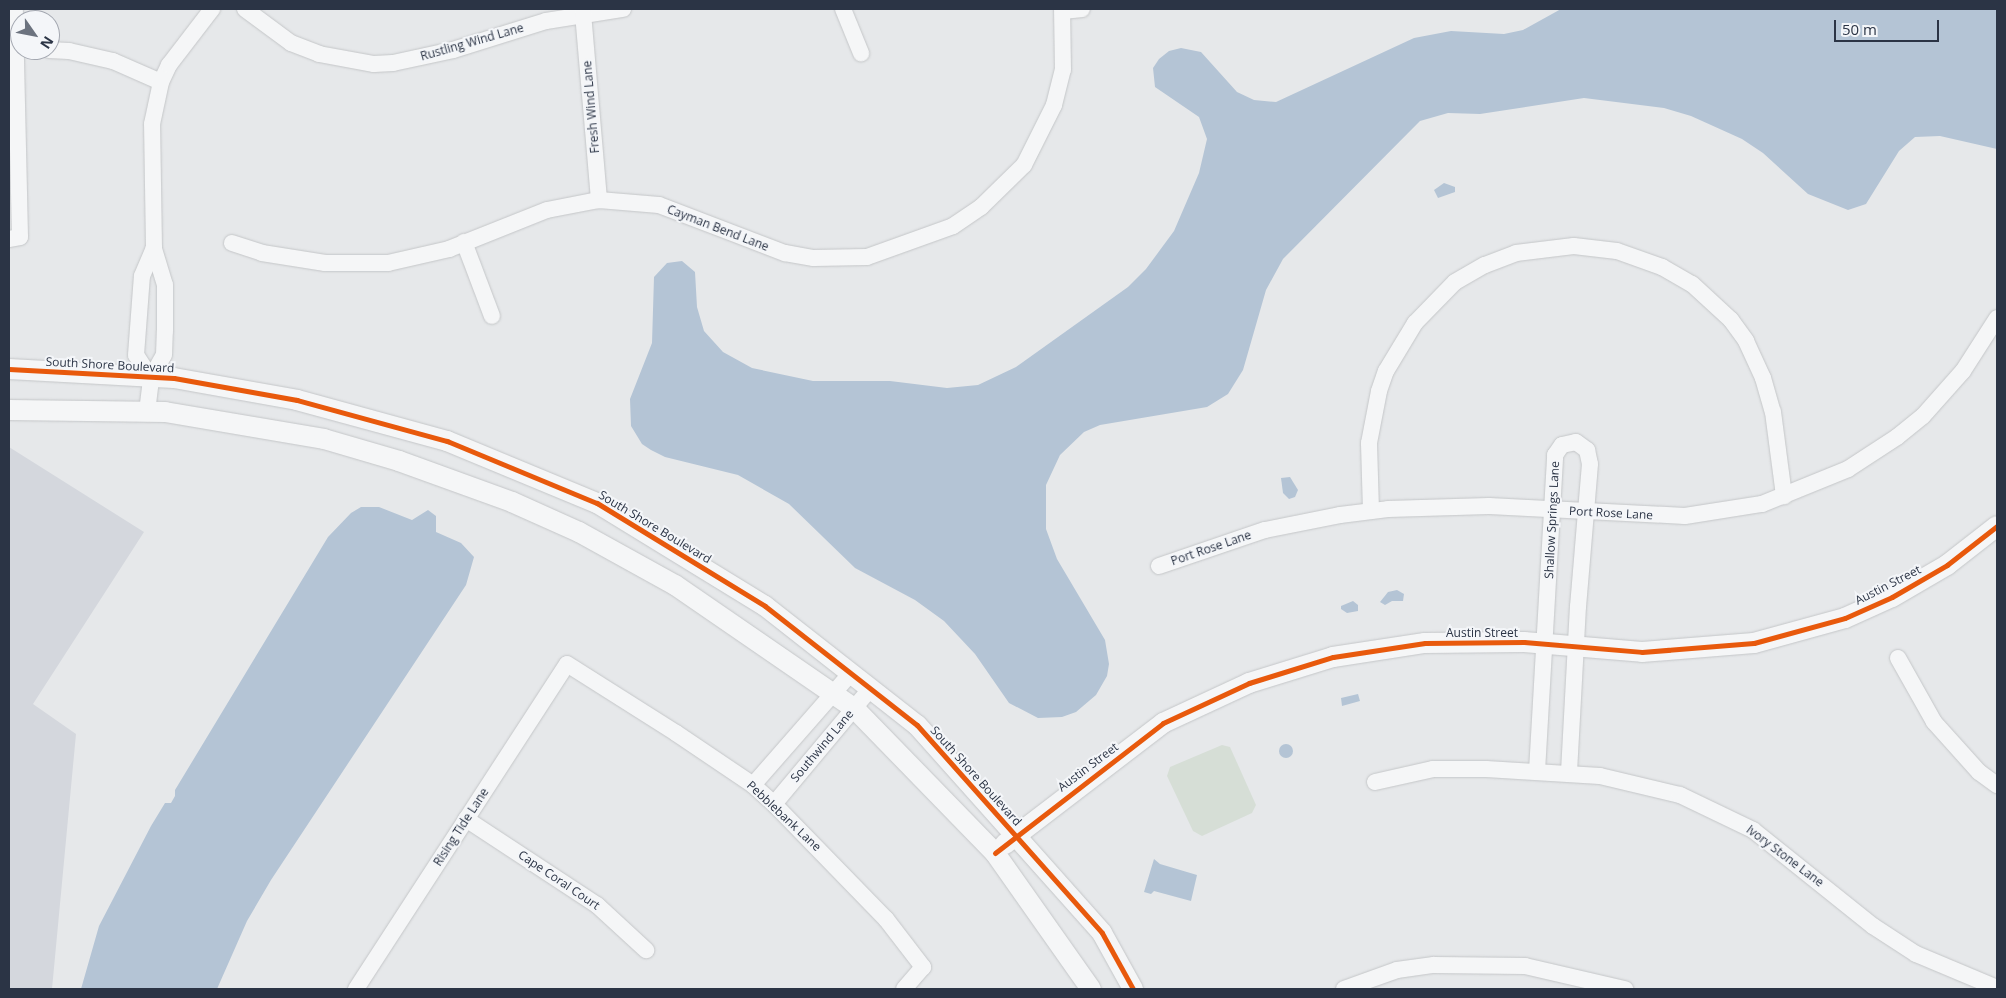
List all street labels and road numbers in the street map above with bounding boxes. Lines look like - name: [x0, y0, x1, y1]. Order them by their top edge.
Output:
- street label: Rustling Wind Lane: [419, 20, 525, 64]
- street label: Fresh Wind Lane: [580, 60, 602, 154]
- street label: Cayman Bend Lane: [665, 202, 771, 254]
- street label: South Shore Boulevard: [45, 354, 175, 376]
- street label: Shallow Springs Lane: [1542, 461, 1562, 579]
- street label: South Shore Boulevard: [596, 488, 714, 566]
- street label: Port Rose Lane: [1569, 504, 1653, 522]
- street label: Port Rose Lane: [1169, 528, 1253, 568]
- street label: Austin Street: [1853, 562, 1923, 608]
- street label: Austin Street: [1446, 626, 1518, 640]
- street label: Southwind Lane: [788, 707, 856, 785]
- street label: South Shore Boulevard: [928, 723, 1024, 829]
- street label: Austin Street: [1055, 740, 1121, 794]
- street label: Pebblebank Lane: [744, 778, 824, 854]
- street label: Rising Tide Lane: [430, 785, 492, 869]
- street label: Ivory Stone Lane: [1744, 822, 1826, 890]
- street label: Cape Coral Court: [515, 847, 603, 913]

